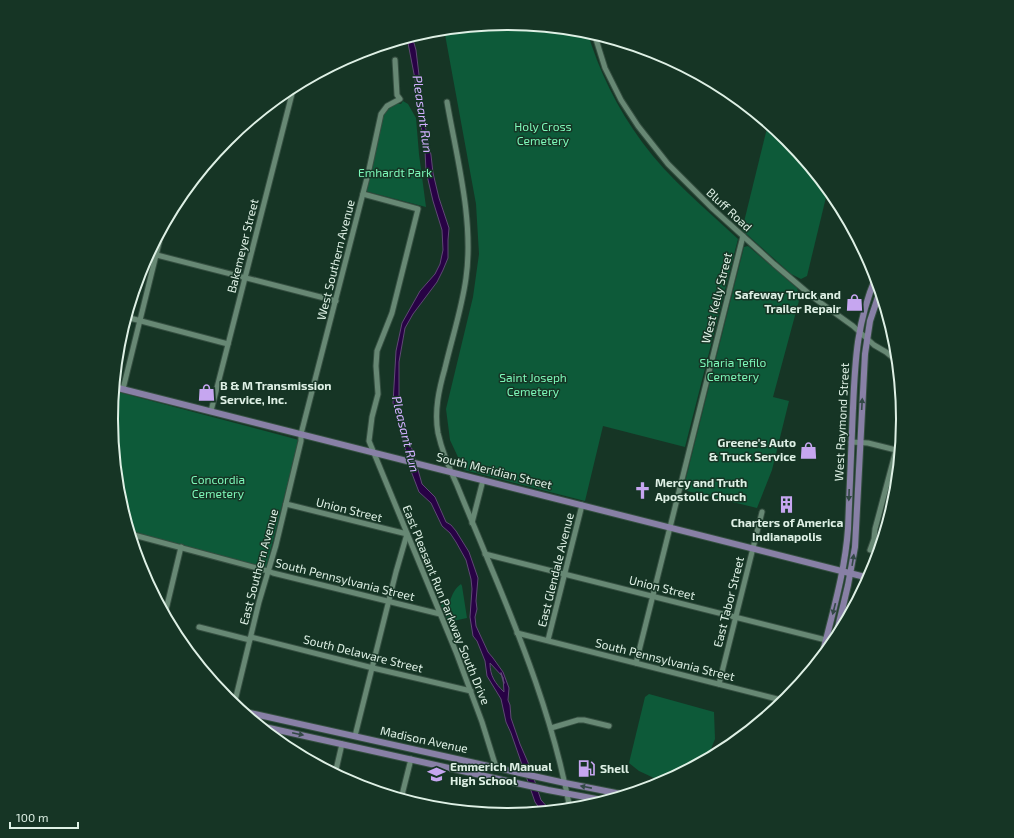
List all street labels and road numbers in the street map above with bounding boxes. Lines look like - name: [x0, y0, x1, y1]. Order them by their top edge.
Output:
- street label: Bluff Road: [704, 185, 755, 234]
- street label: Bakemeyer Street: [224, 197, 261, 294]
- street label: West Southern Avenue: [313, 198, 357, 321]
- street label: West Kelly Street: [698, 250, 734, 345]
- street label: West Raymond Street: [831, 362, 851, 481]
- street label: South Meridian Street: [435, 449, 554, 491]
- street label: Union Street: [315, 494, 384, 524]
- street label: East Pleasant Run Parkway South Drive: [400, 503, 493, 706]
- street label: East Southern Avenue: [236, 507, 280, 626]
- street label: East Glendale Avenue: [534, 511, 576, 628]
- street label: South Pennsylvania Street: [274, 555, 417, 603]
- street label: East Tabor Street: [710, 555, 746, 649]
- street label: Union Street: [628, 572, 697, 602]
- street label: South Delaware Street: [302, 631, 425, 675]
- street label: South Pennsylvania Street: [594, 635, 737, 683]
- street label: Madison Avenue: [379, 723, 469, 755]

